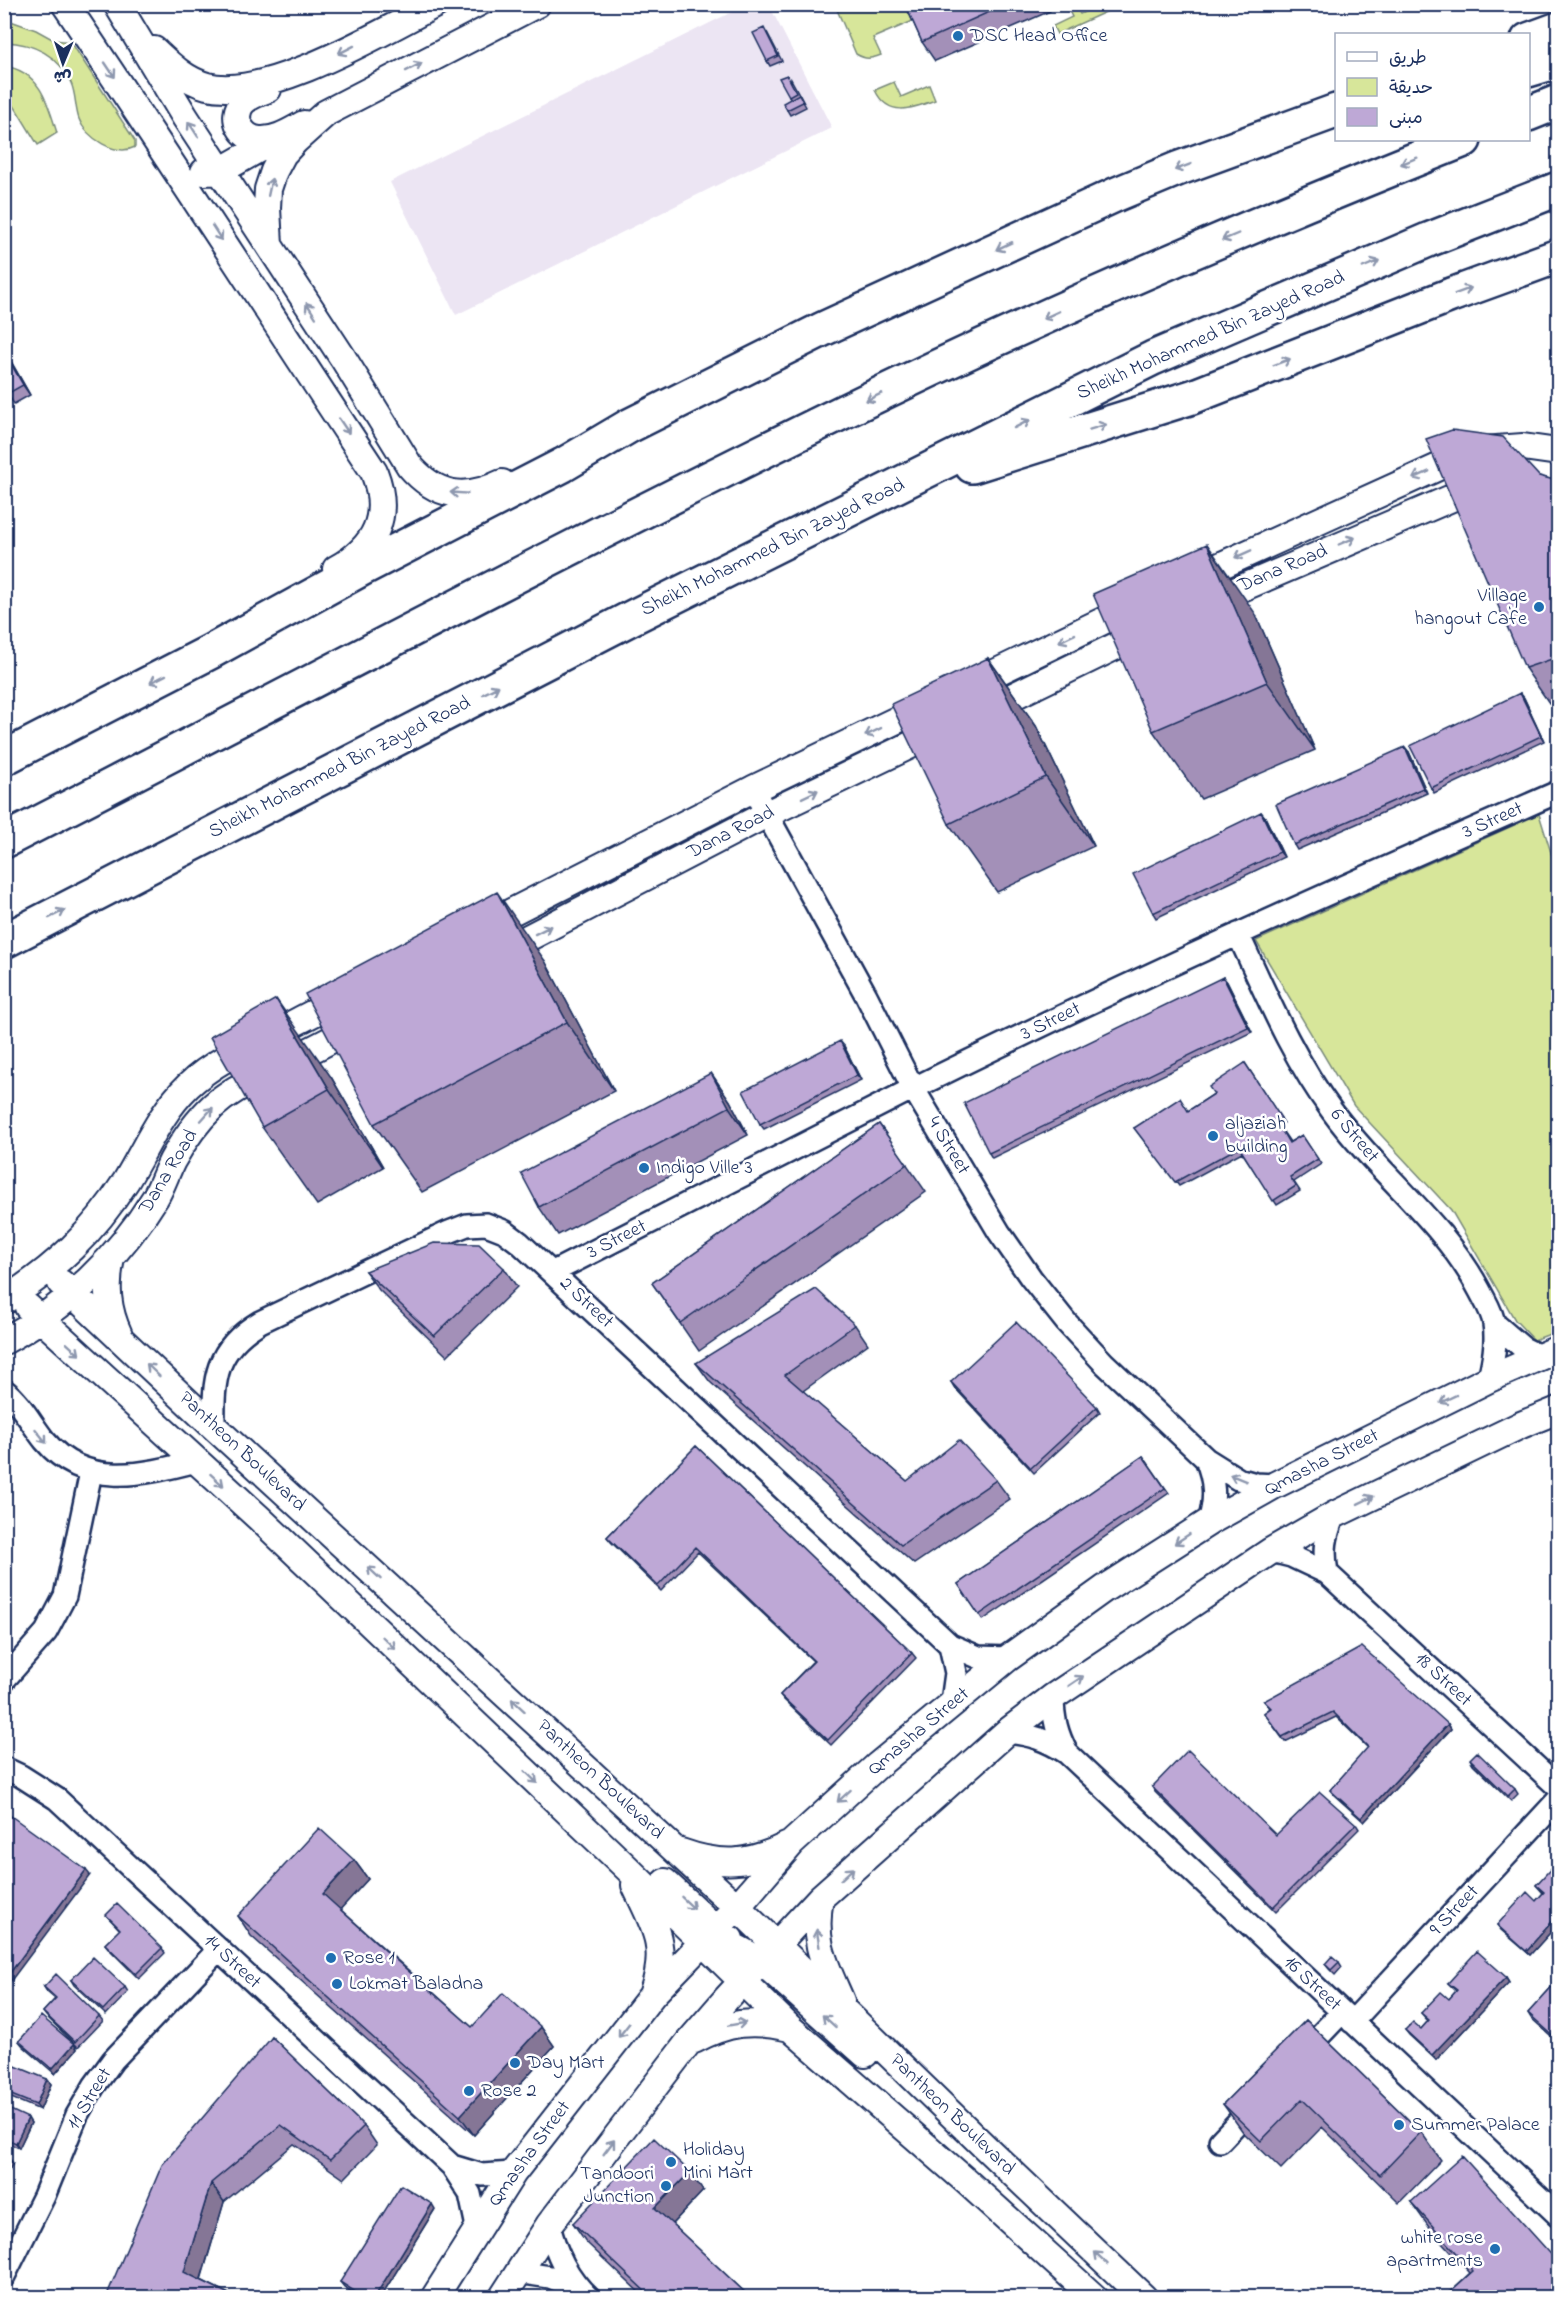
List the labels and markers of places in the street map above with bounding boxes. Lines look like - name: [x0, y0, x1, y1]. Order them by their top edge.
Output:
- place label: DSC Head Office: [969, 22, 1107, 51]
- marker: DSC Head Office: [951, 29, 965, 43]
- place label: Village hangout Cafe: [1414, 582, 1527, 635]
- marker: Village hangout Cafe: [1532, 600, 1546, 614]
- place label: aljaziah building: [1225, 1110, 1288, 1163]
- marker: aljaziah building: [1206, 1129, 1220, 1143]
- place label: Indigo Ville 3: [656, 1154, 753, 1184]
- marker: Indigo Ville 3: [637, 1161, 651, 1175]
- place label: Rose 1: [343, 1944, 395, 1973]
- marker: Rose 1: [324, 1951, 338, 1965]
- place label: Lokmat Baladna: [349, 1970, 483, 1999]
- marker: Lokmat Baladna: [330, 1977, 344, 1991]
- place label: Day Mart: [526, 2049, 605, 2078]
- marker: Day Mart: [508, 2056, 522, 2070]
- place label: Rose 2: [481, 2077, 537, 2106]
- marker: Rose 2: [462, 2084, 476, 2098]
- place label: Summer Palace: [1411, 2111, 1540, 2140]
- marker: Summer Palace: [1392, 2118, 1406, 2132]
- place label: Holiday Mini Mart: [683, 2136, 753, 2188]
- marker: Holiday Mini Mart: [664, 2155, 678, 2169]
- place label: Tandoori Junction: [580, 2160, 654, 2212]
- marker: Tandoori Junction: [659, 2179, 673, 2193]
- place label: white rose apartments: [1386, 2224, 1483, 2276]
- marker: white rose apartments: [1488, 2242, 1502, 2256]

